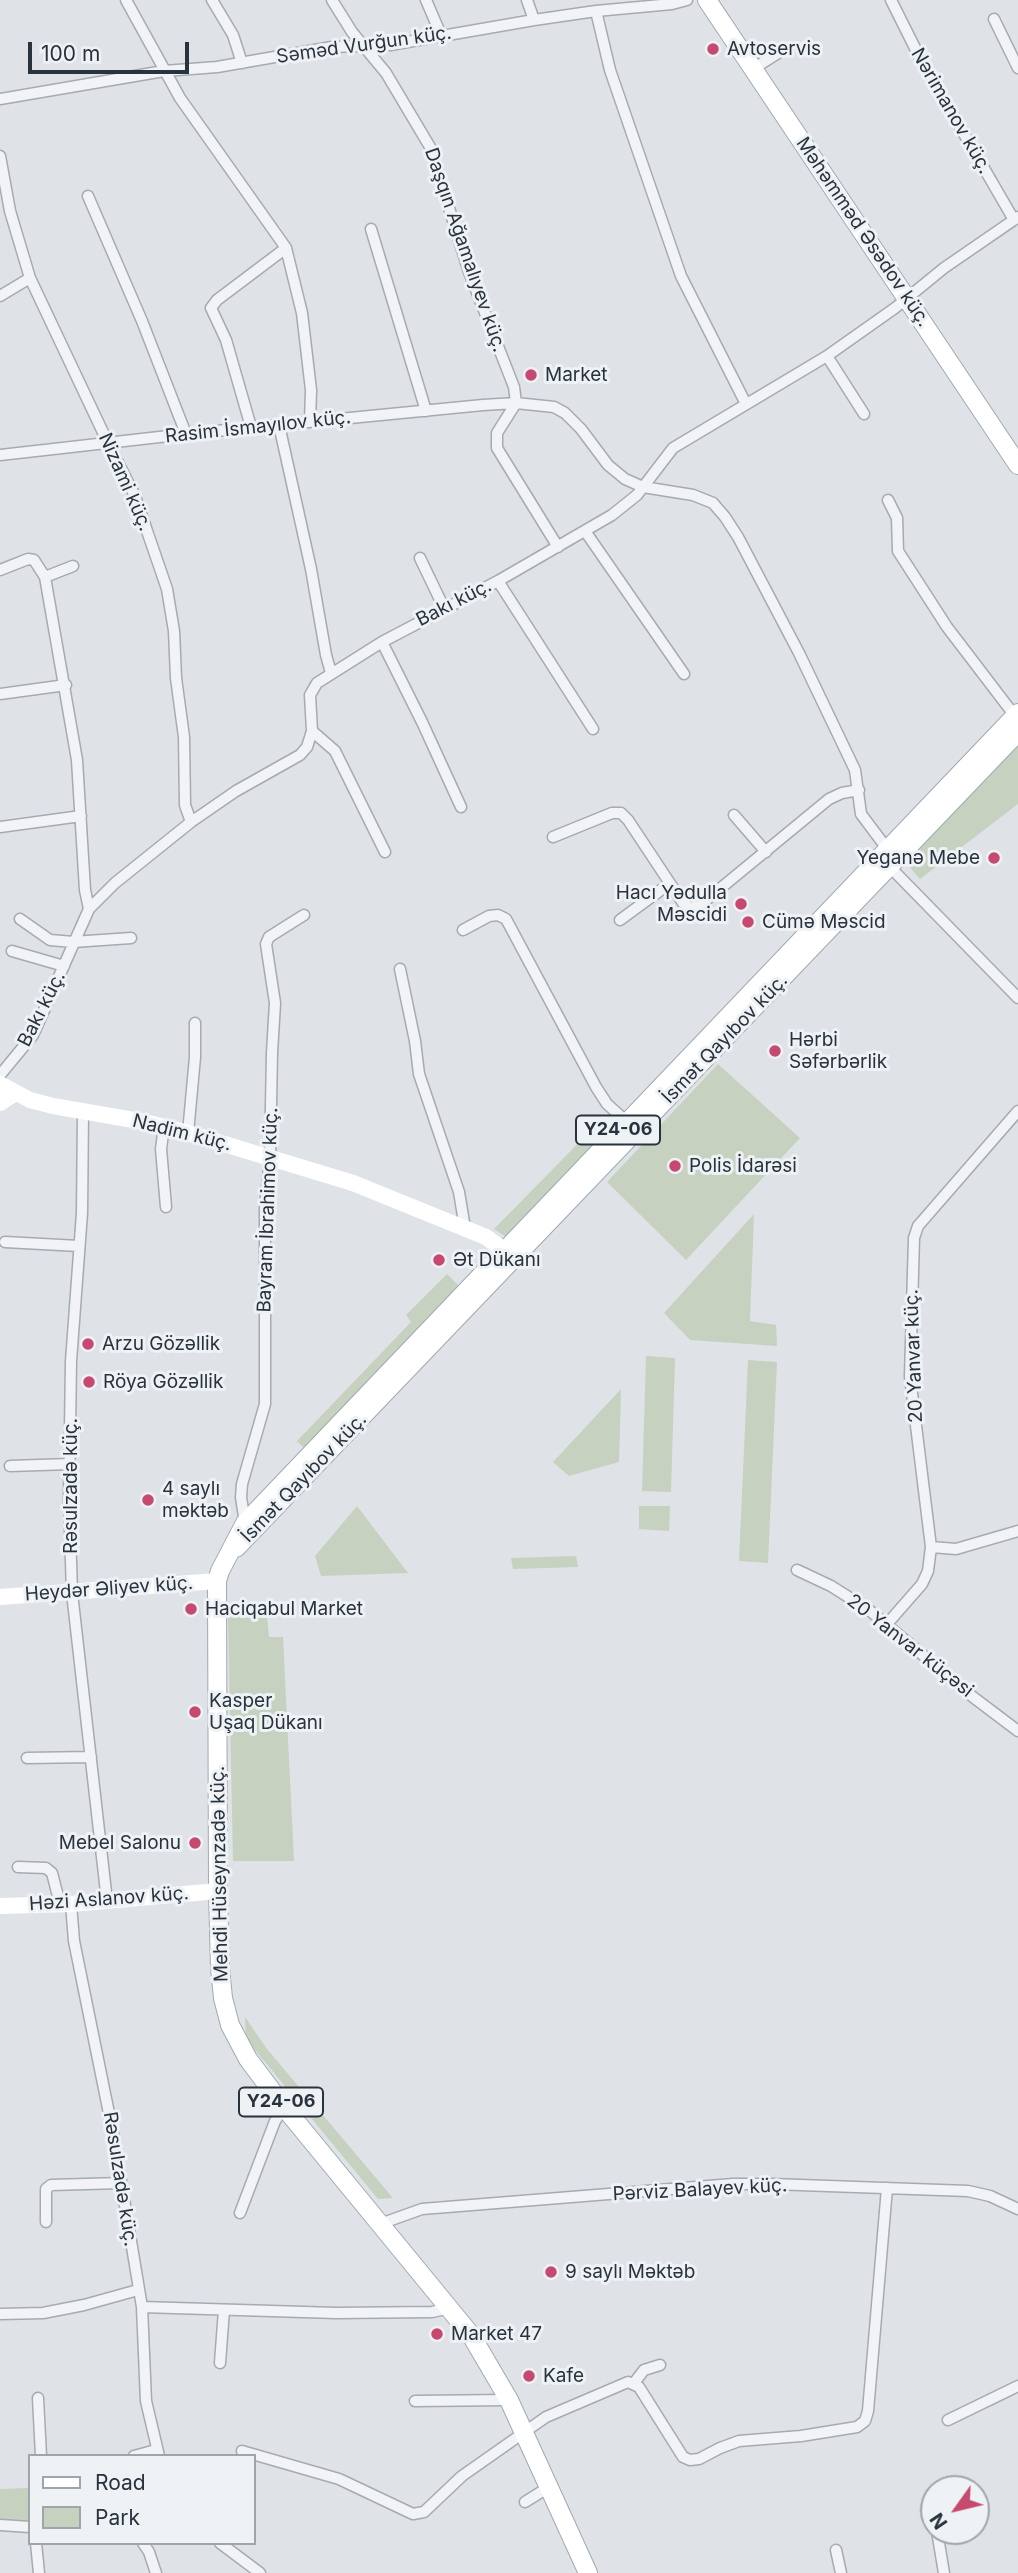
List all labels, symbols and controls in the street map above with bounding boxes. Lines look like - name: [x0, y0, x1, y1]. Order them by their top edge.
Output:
- street label: Səməd Vurğun küç.: [275, 21, 453, 69]
- scale bar: [32, 28, 192, 72]
- place label: Avtoservis: [727, 38, 821, 60]
- text: 100 m: [41, 41, 100, 66]
- marker: Avtoservis: [705, 41, 721, 57]
- street label: Nərimanov küç.: [906, 44, 996, 178]
- street label: Məhəmməd Əsədov küç.: [791, 133, 935, 331]
- street label: Daşqın Ağamalıyev küç.: [419, 145, 511, 355]
- place label: Market: [545, 364, 608, 386]
- marker: Market: [523, 367, 539, 383]
- street label: Rasim İsmayılov küç.: [164, 406, 352, 448]
- street label: Nizami küç.: [93, 430, 157, 534]
- street label: Bakı küç.: [413, 574, 495, 632]
- place label: Yeganə Mebe: [857, 847, 980, 869]
- marker: Yeganə Mebe: [986, 850, 1002, 866]
- place label: Hacı Yədulla Məscidi: [616, 882, 727, 926]
- marker: Hacı Yədulla Məscidi: [733, 896, 749, 912]
- place label: Cümə Məscid: [762, 911, 886, 933]
- marker: Cümə Məscid: [740, 914, 756, 930]
- street label: Bakı küç.: [13, 968, 71, 1050]
- street label: İsmət Qayıbov küç.: [657, 969, 793, 1109]
- place label: Hərbi Səfərbərlik: [789, 1029, 887, 1073]
- marker: Hərbi Səfərbərlik: [767, 1043, 783, 1059]
- street label: Bayram İbrahimov küç.: [253, 1107, 283, 1313]
- street label: Nadim küç.: [130, 1110, 234, 1156]
- road number: Y24-06: [576, 1115, 660, 1144]
- place label: Polis İdarəsi: [689, 1155, 797, 1177]
- marker: Polis İdarəsi: [667, 1158, 683, 1174]
- place label: Ət Dükanı: [453, 1249, 541, 1271]
- marker: Ət Dükanı: [431, 1252, 447, 1268]
- street label: 20 Yanvar küç.: [900, 1289, 928, 1423]
- place label: Arzu Gözəllik: [102, 1333, 220, 1355]
- marker: Arzu Gözəllik: [80, 1336, 96, 1352]
- place label: Röya Gözəllik: [103, 1371, 223, 1393]
- marker: Röya Gözəllik: [81, 1374, 97, 1390]
- street label: İsmət Qayıbov küç.: [236, 1408, 372, 1548]
- street label: Rəsulzadə küç.: [60, 1418, 82, 1554]
- place label: 4 saylı məktəb: [162, 1478, 229, 1522]
- marker: 4 saylı məktəb: [140, 1492, 156, 1508]
- street label: Heydər Əliyev küç.: [24, 1572, 194, 1606]
- street label: 20 Yanvar küçəsi: [842, 1590, 978, 1702]
- place label: Haciqabul Market: [205, 1598, 363, 1620]
- marker: Haciqabul Market: [183, 1601, 199, 1617]
- place label: Kasper Uşaq Dükanı: [209, 1690, 323, 1734]
- marker: Kasper Uşaq Dükanı: [187, 1704, 203, 1720]
- street label: Mehdi Hüseynzadə küç.: [207, 1766, 233, 1982]
- place label: Mebel Salonu: [59, 1832, 181, 1854]
- marker: Mebel Salonu: [187, 1835, 203, 1851]
- street label: Həzi Aslanov küç.: [28, 1882, 190, 1916]
- road number: Y24-06: [239, 2088, 323, 2116]
- street label: Rəsulzadə küç.: [98, 2110, 142, 2248]
- street label: Pərviz Balayev küç.: [612, 2174, 788, 2206]
- place label: 9 saylı Məktəb: [565, 2261, 695, 2283]
- marker: 9 saylı Məktəb: [543, 2264, 559, 2280]
- place label: Market 47: [451, 2323, 542, 2345]
- marker: Market 47: [429, 2326, 445, 2342]
- place label: Kafe: [543, 2365, 584, 2387]
- marker: Kafe: [521, 2368, 537, 2384]
- legend: [28, 2454, 256, 2545]
- text: Road: [95, 2470, 146, 2495]
- north arrow: [920, 2475, 990, 2545]
- text: Park: [95, 2505, 140, 2530]
- text: N: [925, 2508, 952, 2533]

